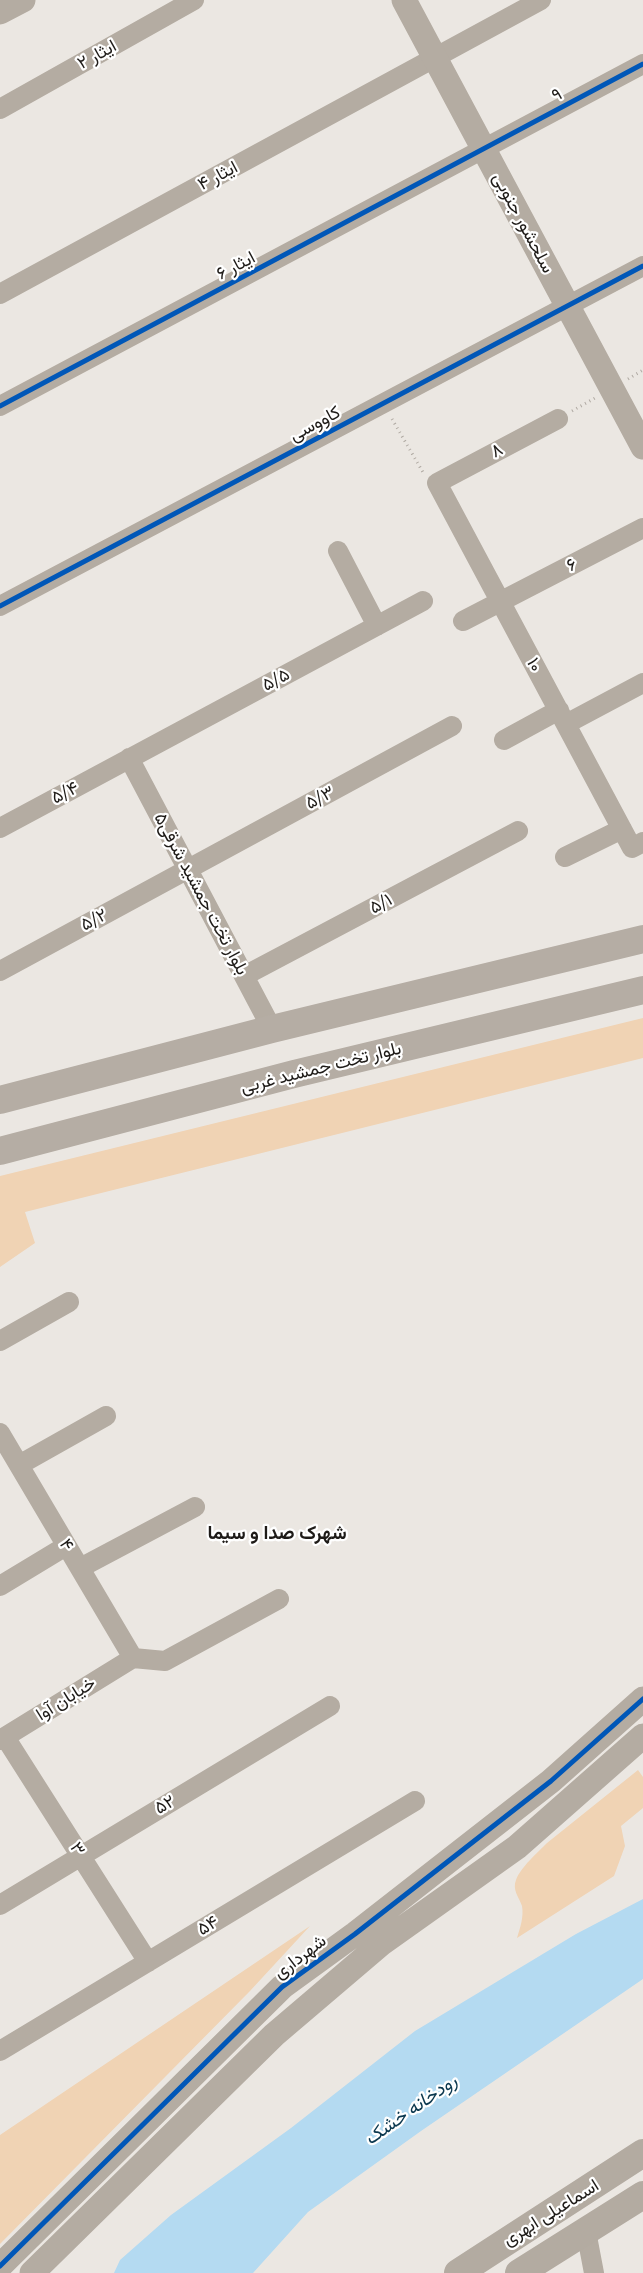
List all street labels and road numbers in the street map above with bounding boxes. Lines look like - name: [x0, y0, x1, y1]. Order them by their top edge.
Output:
- street label: ایثار ۲: [74, 36, 120, 74]
- street label: ۹: [548, 83, 566, 107]
- street label: ایثار ۴: [194, 157, 242, 195]
- street label: سلحشور جنوبی: [488, 169, 558, 277]
- street label: ایثار ۶: [213, 247, 259, 285]
- street label: کاووسی: [286, 402, 344, 446]
- street label: ۸: [487, 439, 507, 463]
- street label: ۶: [563, 553, 581, 577]
- street label: ۱۰: [521, 654, 547, 676]
- street label: ۵/۵: [259, 664, 293, 696]
- street label: ۵/۴: [48, 777, 82, 809]
- street label: ۵/۳: [302, 782, 338, 814]
- street label: بلوار تخت جمشید شرقی۵: [149, 809, 253, 979]
- street label: ۵/۱: [366, 889, 396, 919]
- street label: ۵/۲: [77, 904, 111, 936]
- street label: بلوار تخت جمشید غربی: [238, 1038, 404, 1098]
- street label: ۴: [54, 1535, 78, 1555]
- street label: خیابان آوا: [32, 1672, 100, 1726]
- street label: ۵۲: [151, 1791, 179, 1819]
- street label: ۳: [65, 1838, 89, 1860]
- street label: ۵۴: [193, 1911, 223, 1941]
- street label: شهرداری: [269, 1930, 331, 1984]
- street label: اسماعیلی ابهری: [499, 2175, 603, 2251]

